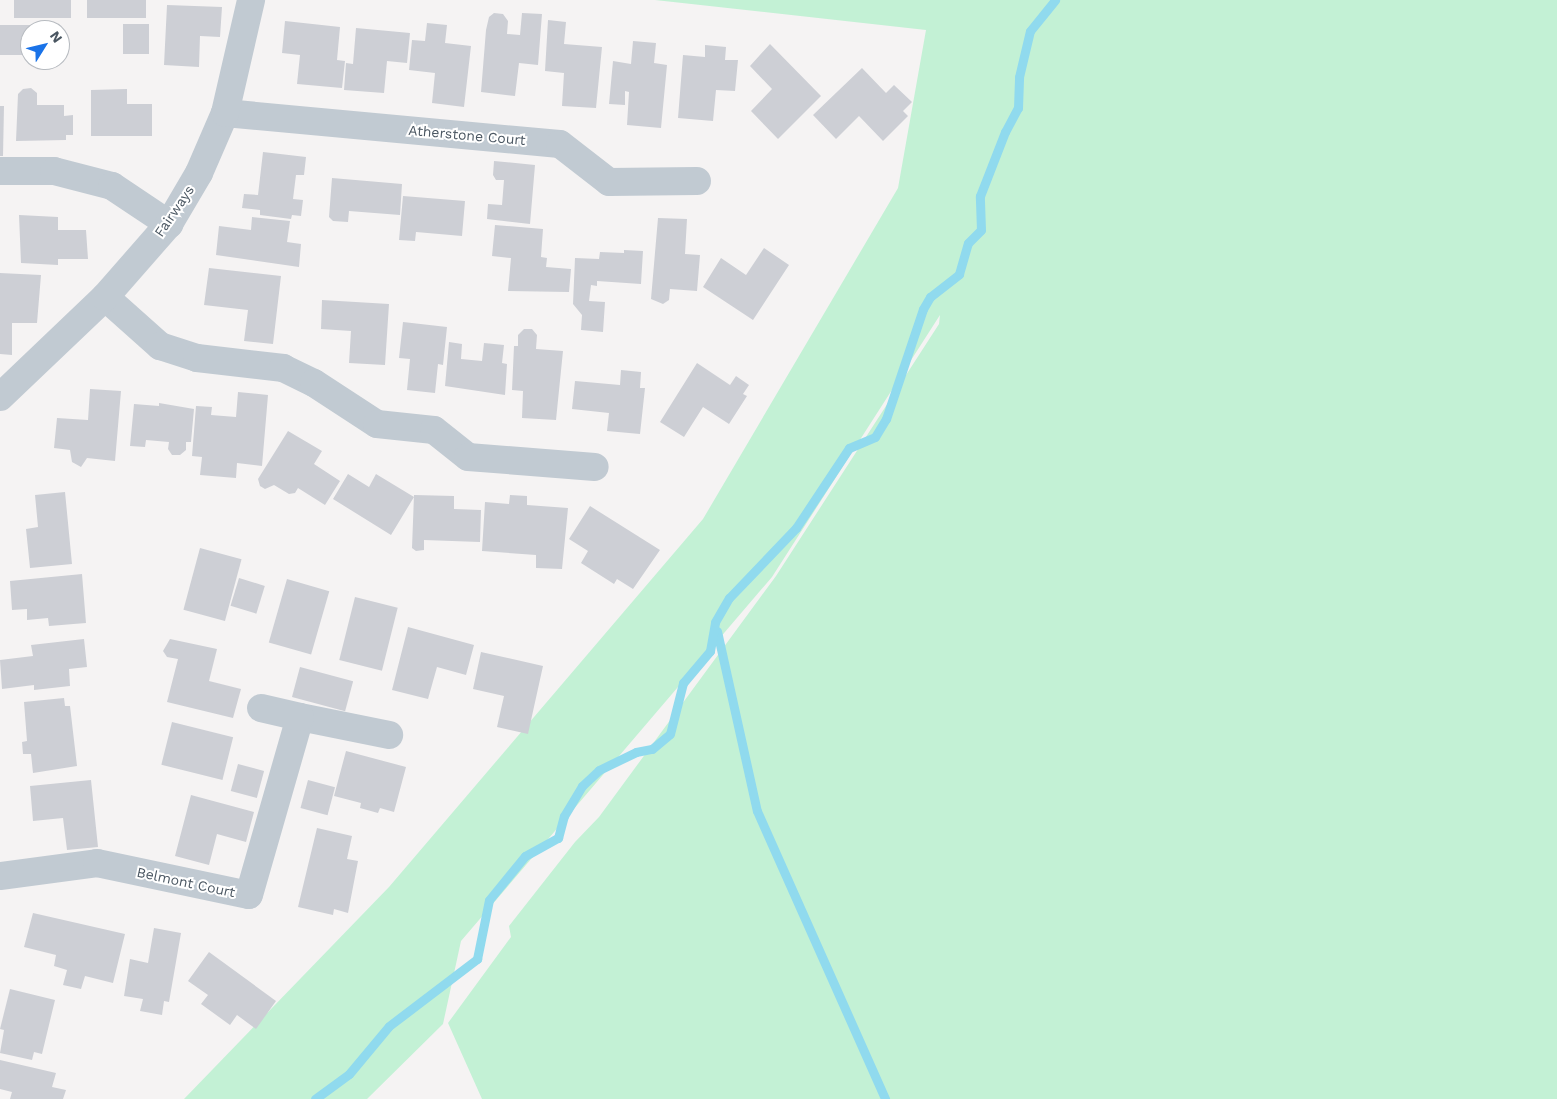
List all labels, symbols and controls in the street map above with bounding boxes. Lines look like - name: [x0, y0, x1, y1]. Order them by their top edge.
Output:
- north arrow: [20, 20, 70, 70]
- text: N: [47, 28, 66, 46]
- street label: Atherstone Court: [408, 122, 526, 148]
- street label: Fairways: [151, 182, 197, 240]
- street label: Belmont Court: [135, 863, 237, 901]

